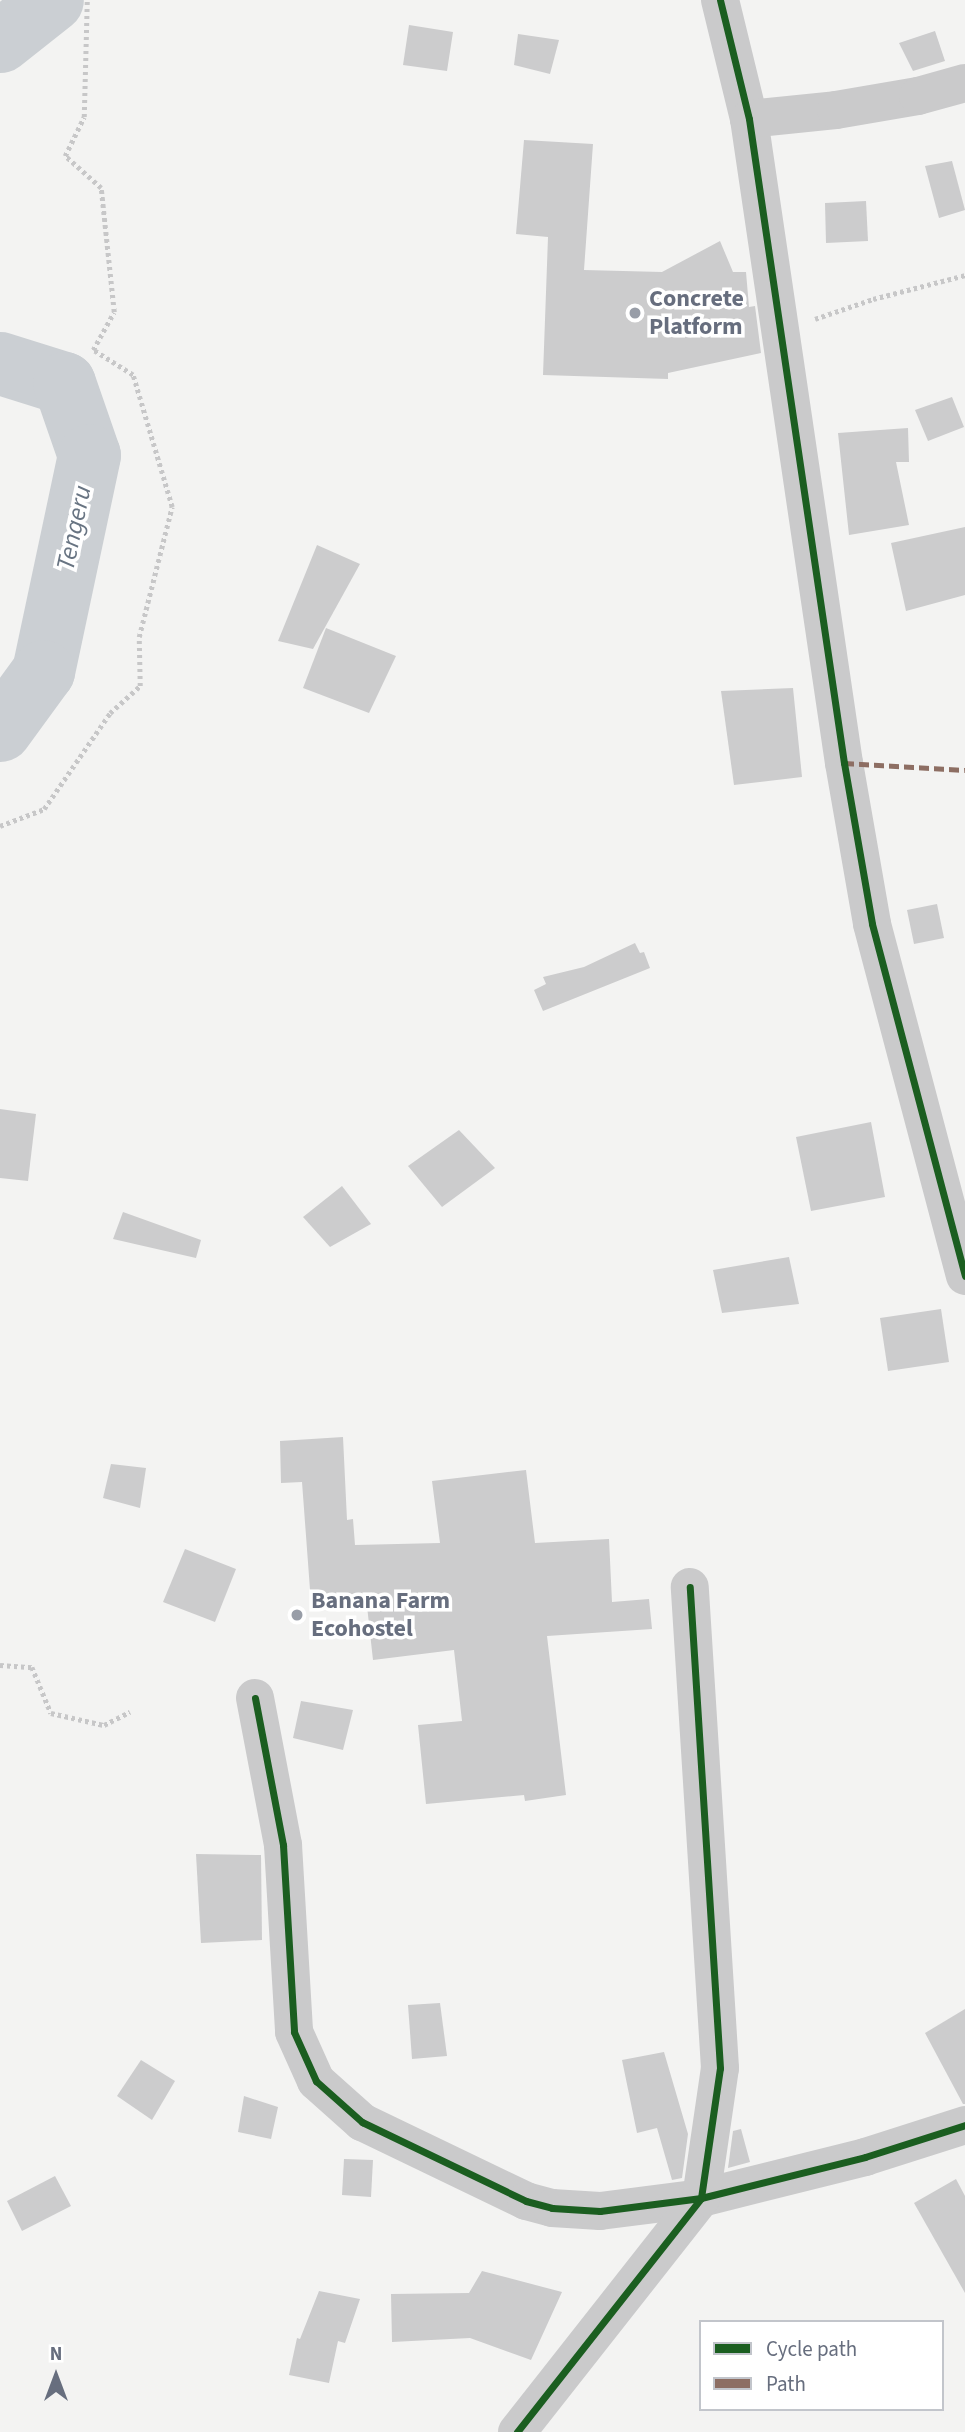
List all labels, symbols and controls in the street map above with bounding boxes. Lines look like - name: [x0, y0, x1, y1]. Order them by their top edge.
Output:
- place label: Concrete Platform: [649, 285, 744, 341]
- marker: Concrete Platform: [627, 305, 643, 321]
- water label: Tengeru: [50, 483, 98, 573]
- place label: Banana Farm Ecohostel: [311, 1587, 450, 1643]
- marker: Banana Farm Ecohostel: [289, 1607, 305, 1623]
- legend: [699, 2320, 944, 2411]
- text: Cycle path: [766, 2334, 857, 2364]
- north arrow: [21, 2341, 91, 2411]
- text: N: [50, 2341, 62, 2368]
- text: Path: [766, 2369, 806, 2399]

